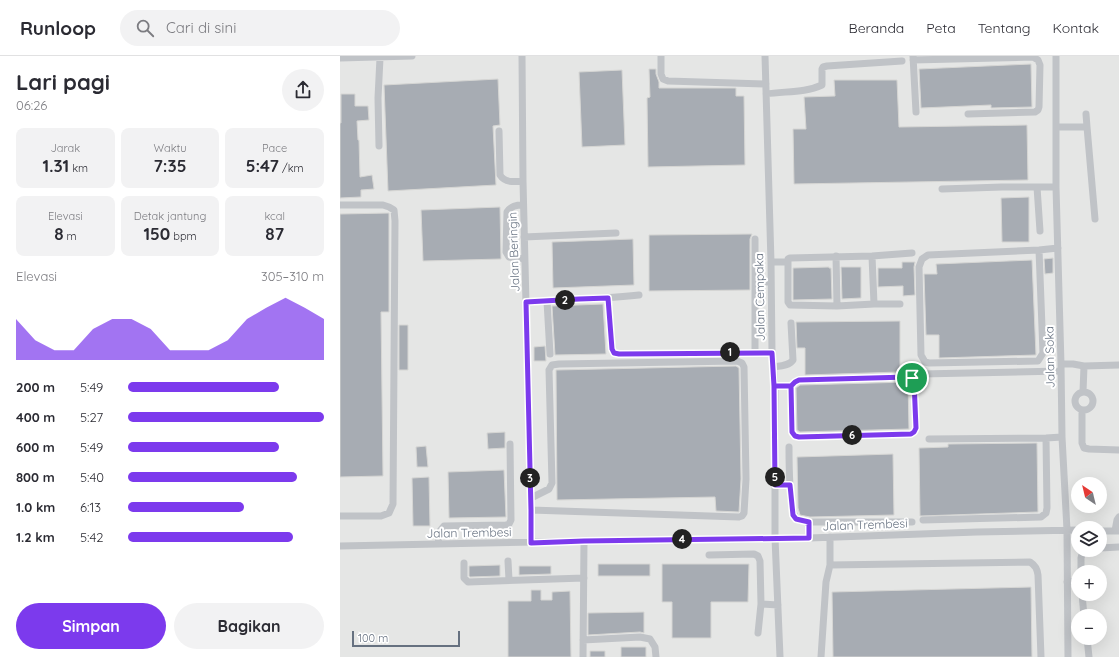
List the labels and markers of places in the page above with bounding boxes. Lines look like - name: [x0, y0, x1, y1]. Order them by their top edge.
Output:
- pin: 2: [555, 290, 575, 310]
- pin: 1: [720, 342, 740, 362]
- pin: [895, 361, 929, 395]
- pin: 6: [842, 425, 862, 445]
- pin: 5: [765, 467, 785, 487]
- pin: 3: [520, 468, 540, 488]
- pin: 4: [672, 529, 692, 549]

